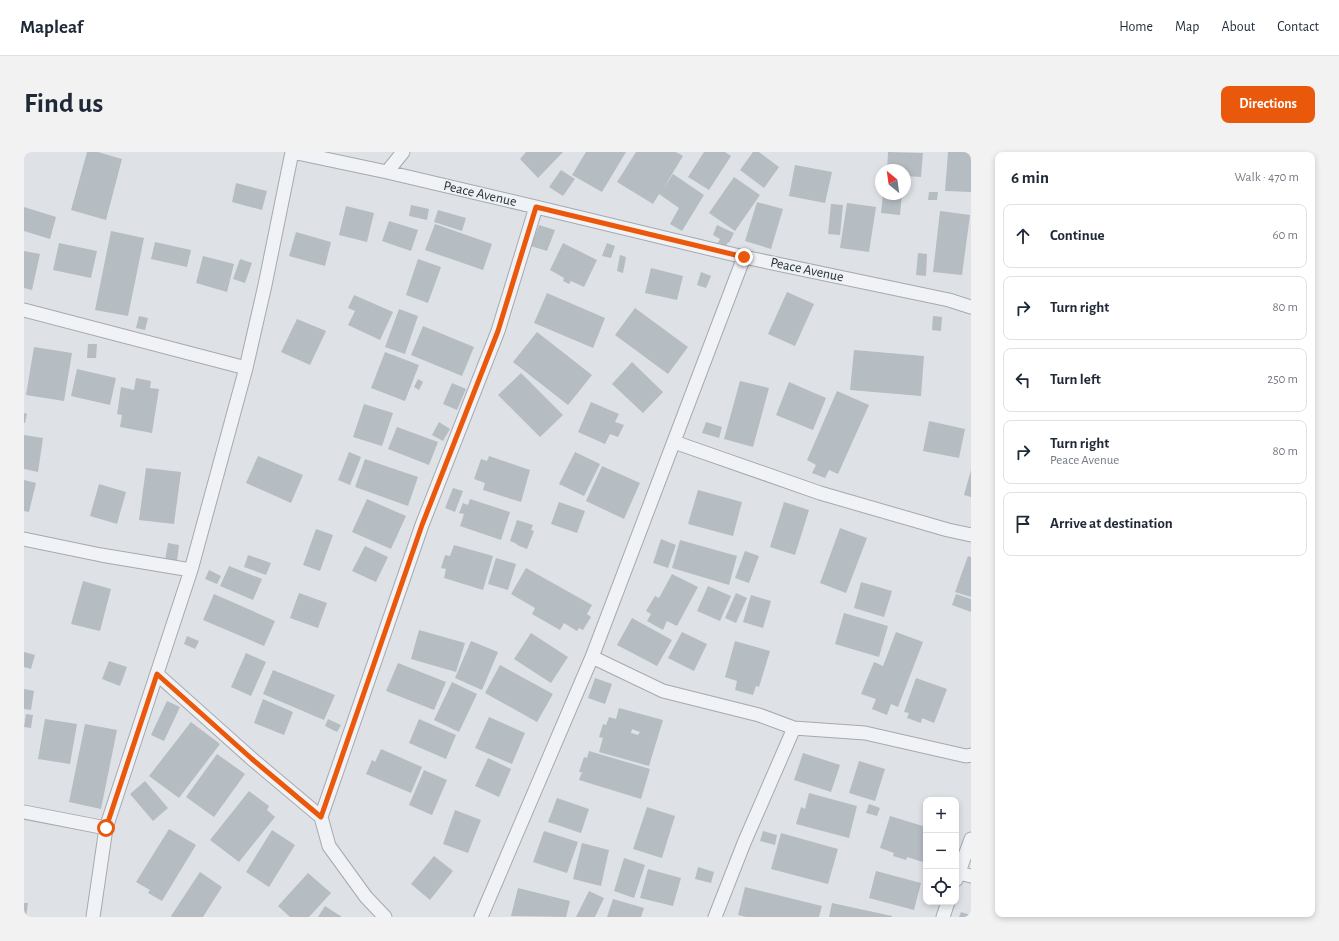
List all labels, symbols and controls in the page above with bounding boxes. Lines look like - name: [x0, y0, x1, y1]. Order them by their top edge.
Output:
- text: Mapleaf: [20, 18, 83, 37]
- text: Home: [1119, 20, 1153, 34]
- text: Map: [1175, 20, 1199, 34]
- text: About: [1221, 20, 1255, 34]
- text: Contact: [1277, 20, 1319, 34]
- button: Directions: [1221, 86, 1315, 123]
- text: Find us: [24, 90, 103, 118]
- north arrow: [875, 164, 911, 200]
- text: 6 min: [1011, 169, 1049, 186]
- text: Walk · 470 m: [1235, 171, 1299, 184]
- street label: Peace Avenue: [442, 179, 518, 209]
- icon: ahead: [1012, 225, 1034, 247]
- text: Continue: [1050, 228, 1105, 243]
- text: 60 m: [1272, 229, 1298, 242]
- route end: [735, 248, 753, 266]
- street label: Peace Avenue: [769, 255, 845, 285]
- icon: right: [1012, 297, 1034, 319]
- text: Turn right: [1050, 300, 1109, 315]
- text: 80 m: [1272, 301, 1298, 314]
- icon: left: [1012, 369, 1034, 391]
- text: Turn left: [1050, 372, 1101, 387]
- text: 250 m: [1267, 373, 1298, 386]
- text: Turn right: [1050, 436, 1109, 451]
- icon: right: [1012, 441, 1034, 463]
- text: 80 m: [1272, 445, 1298, 458]
- text: Peace Avenue: [1050, 454, 1119, 467]
- icon: arrive: [1012, 513, 1034, 535]
- text: Arrive at destination: [1050, 516, 1173, 531]
- map controls: [923, 797, 959, 905]
- button: +: [923, 797, 959, 833]
- route start: [97, 819, 115, 837]
- button: −: [923, 833, 959, 869]
- button: locate: [923, 869, 959, 905]

